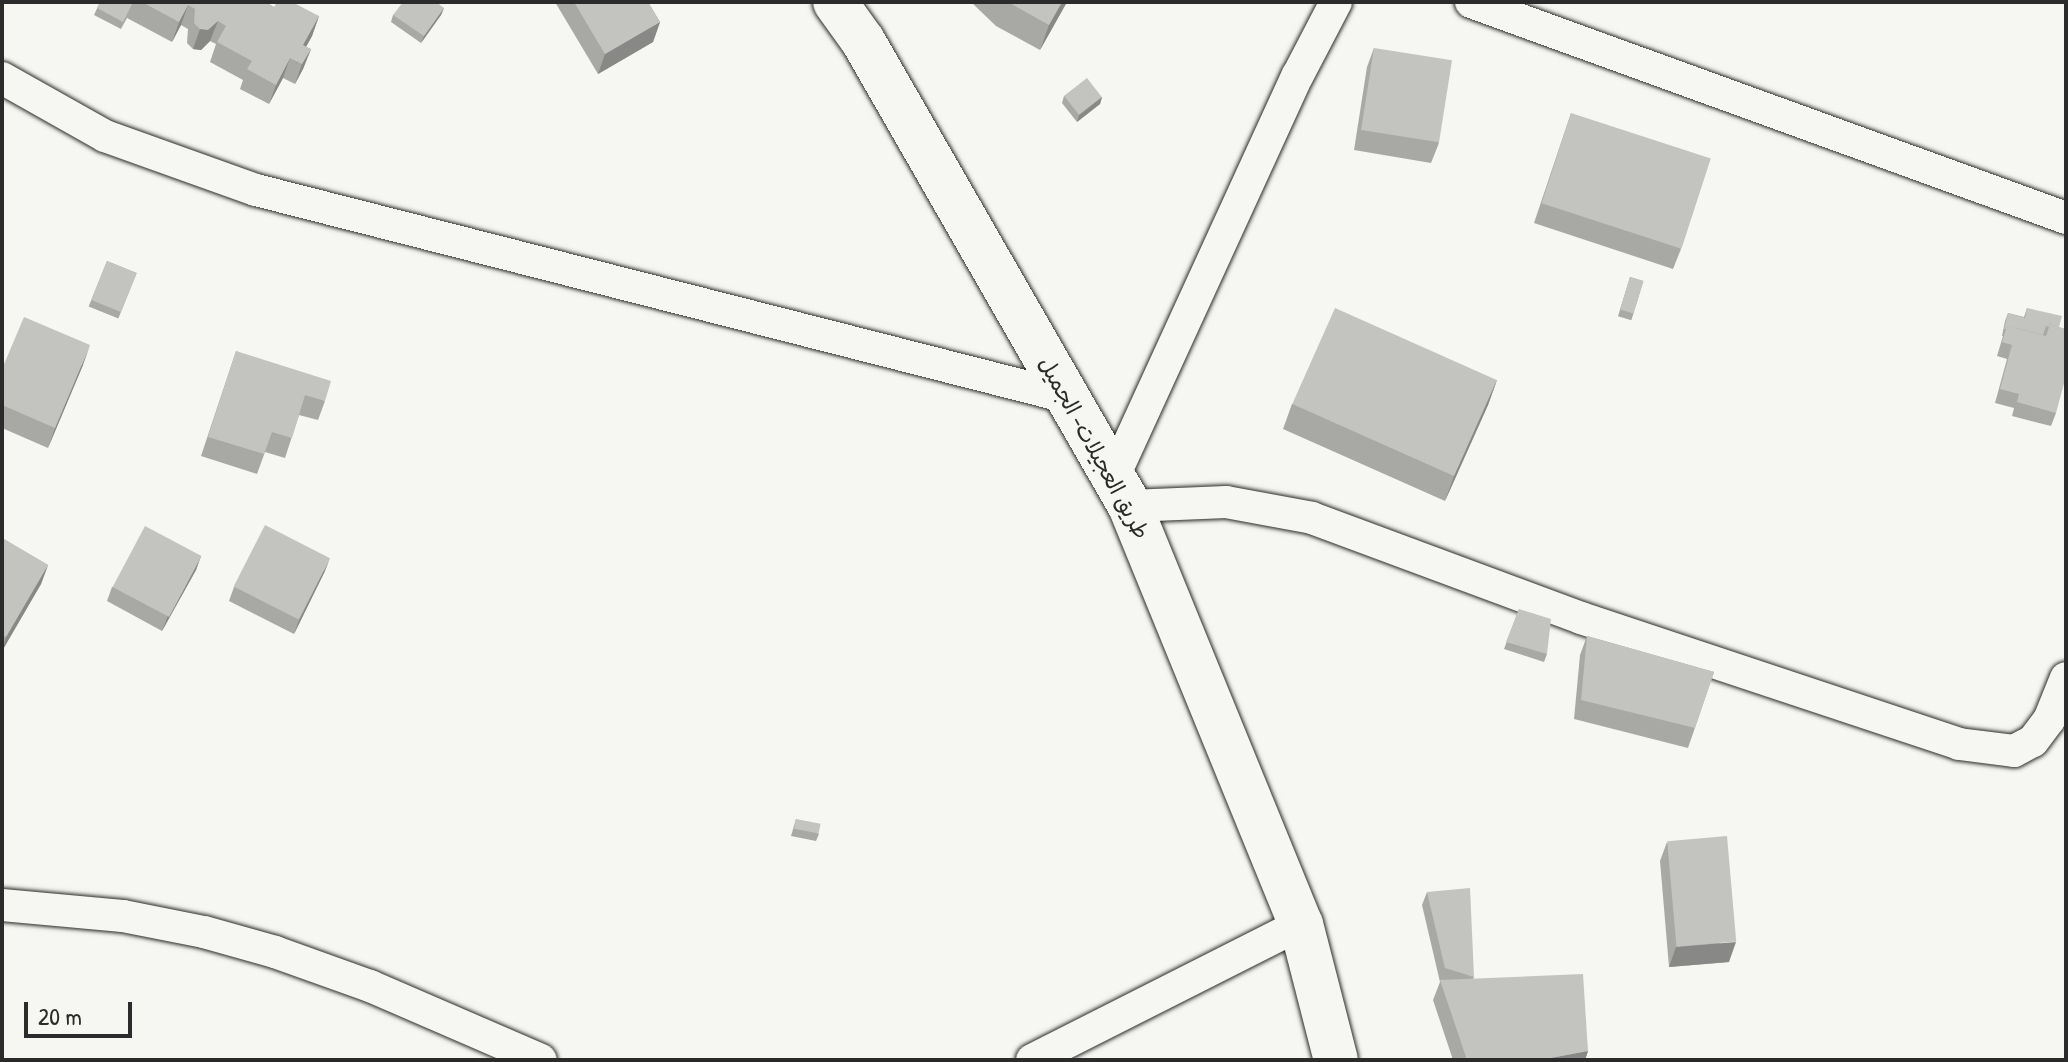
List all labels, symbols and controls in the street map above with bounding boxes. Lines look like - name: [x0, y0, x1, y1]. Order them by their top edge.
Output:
- street label: طريق العجيلات- الجميل: [1033, 352, 1155, 544]
- scale bar: [28, 986, 136, 1036]
- text: 20 m: [38, 1000, 82, 1032]

